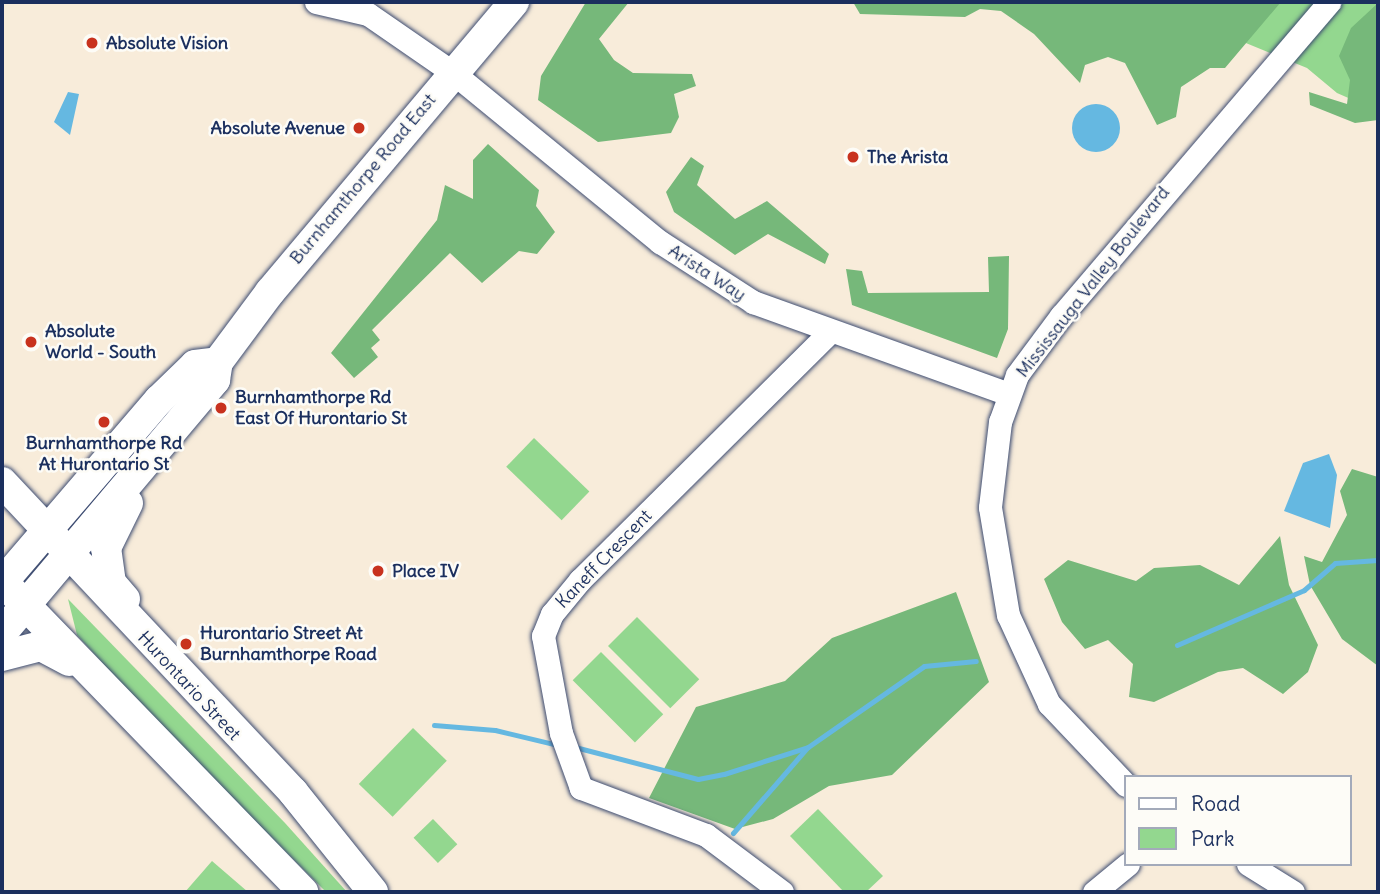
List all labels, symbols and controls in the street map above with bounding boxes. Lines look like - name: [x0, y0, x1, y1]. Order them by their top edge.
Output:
- place label: Absolute Vision: [106, 32, 228, 54]
- marker: Absolute Vision: [84, 35, 100, 51]
- street label: Burnhamthorpe Road East: [285, 89, 441, 269]
- place label: Absolute Avenue: [210, 117, 345, 139]
- marker: Absolute Avenue: [351, 120, 367, 136]
- place label: The Arista: [867, 146, 948, 168]
- marker: The Arista: [845, 149, 861, 165]
- street label: Mississauga Valley Boulevard: [1012, 182, 1174, 382]
- street label: Arista Way: [664, 240, 750, 306]
- place label: Absolute World - South: [45, 321, 156, 364]
- marker: Absolute World - South: [23, 334, 39, 350]
- place label: Burnhamthorpe Rd East Of Hurontario St: [235, 387, 407, 430]
- marker: Burnhamthorpe Rd East Of Hurontario St: [213, 400, 229, 416]
- marker: Burnhamthorpe Rd At Hurontario St: [96, 414, 112, 430]
- place label: Burnhamthorpe Rd At Hurontario St: [26, 433, 182, 476]
- street label: Kaneff Crescent: [552, 505, 656, 613]
- place label: Place IV: [392, 560, 459, 582]
- marker: Place IV: [370, 563, 386, 579]
- place label: Hurontario Street At Burnhamthorpe Road: [200, 623, 377, 666]
- street label: Hurontario Street: [133, 627, 245, 745]
- marker: Hurontario Street At Burnhamthorpe Road: [178, 636, 194, 652]
- legend: [1124, 775, 1352, 866]
- text: Road: [1191, 790, 1240, 817]
- text: Park: [1191, 825, 1234, 852]

